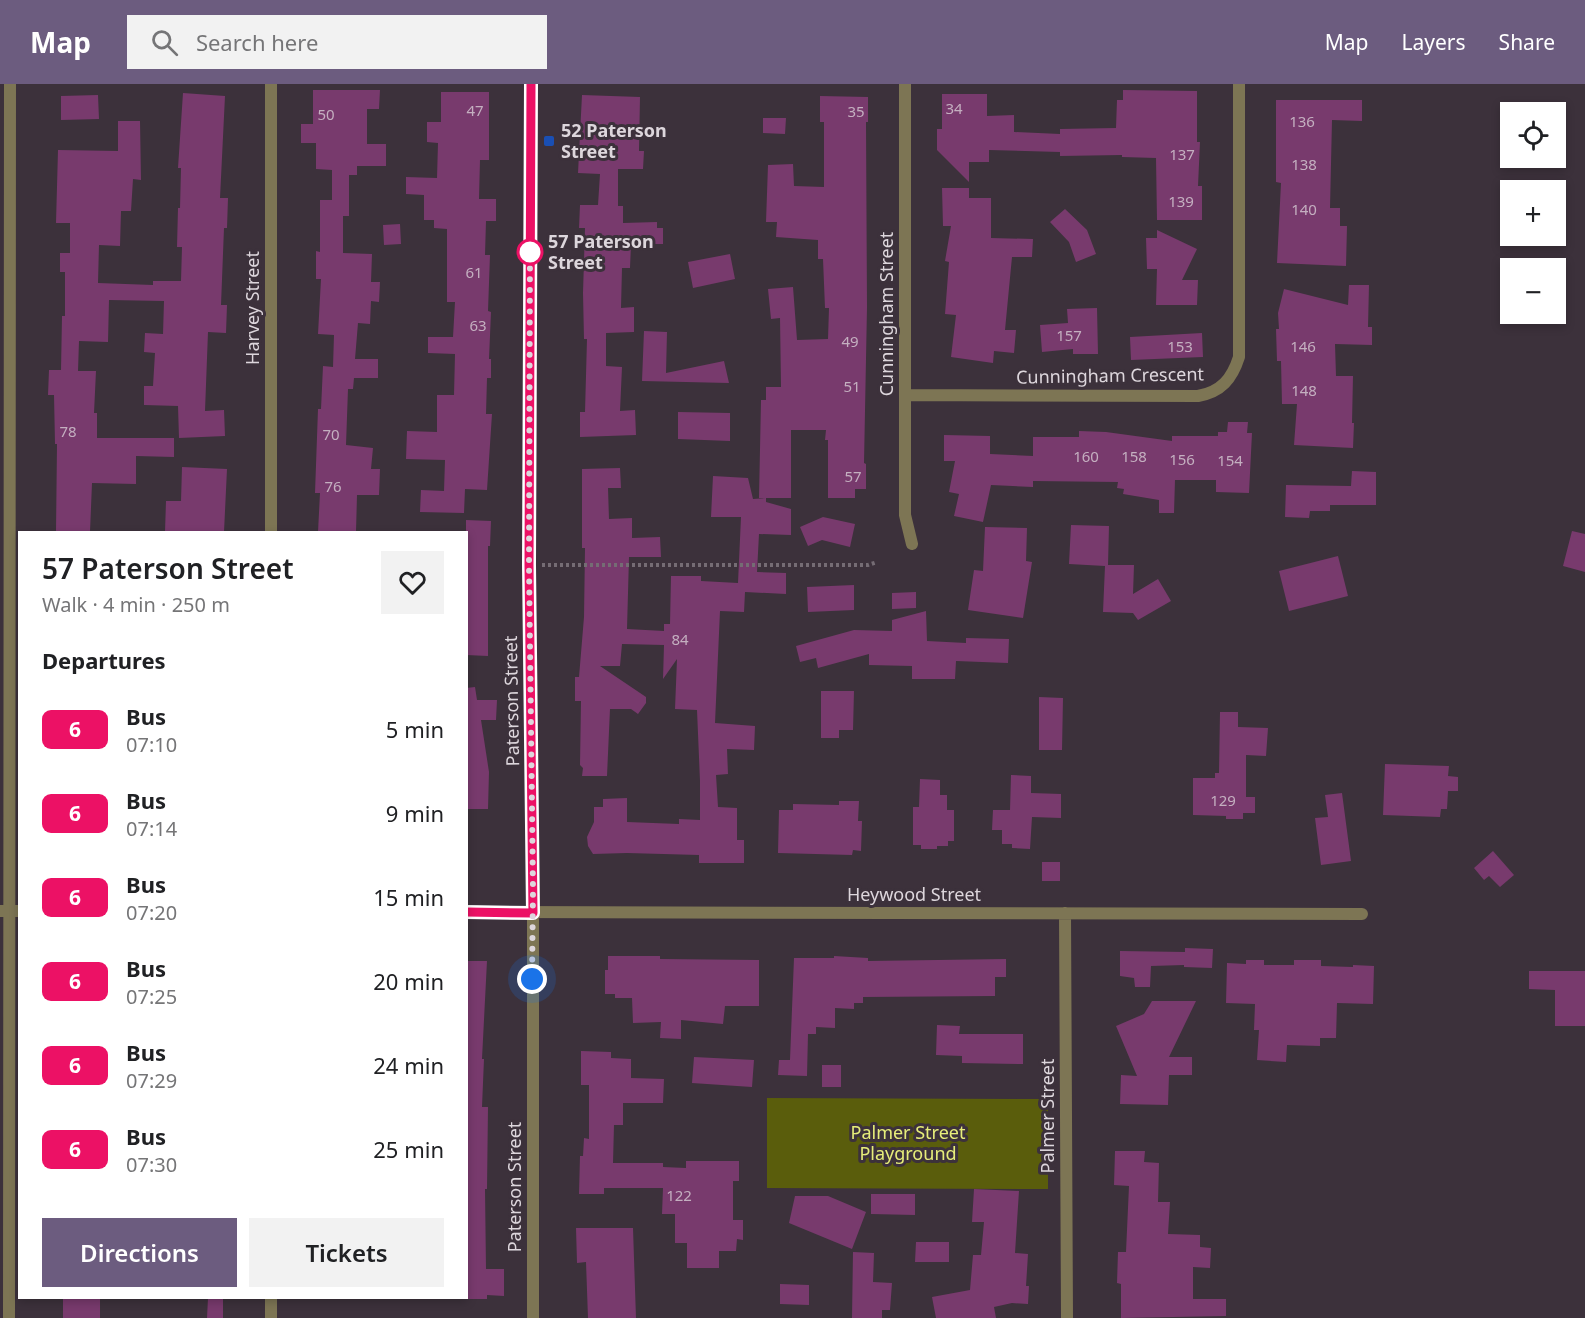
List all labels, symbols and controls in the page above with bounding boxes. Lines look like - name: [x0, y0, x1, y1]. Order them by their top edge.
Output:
- search box: [127, 15, 547, 69]
- text: Map: [30, 23, 91, 61]
- icon: search: [148, 26, 181, 59]
- text: Search here: [196, 27, 318, 57]
- text: Map: [1325, 28, 1369, 56]
- text: Layers: [1402, 28, 1466, 56]
- text: Share: [1499, 28, 1555, 56]
- house number: 34: [945, 98, 963, 118]
- house number: 47: [466, 100, 484, 120]
- house number: 35: [847, 101, 865, 121]
- map controls: [1500, 102, 1566, 324]
- button: locate: [1500, 102, 1566, 168]
- house number: 50: [317, 104, 335, 124]
- house number: 136: [1289, 111, 1315, 131]
- place label: 52 Paterson Street: [561, 118, 667, 163]
- marker: 52 Paterson Street: [542, 134, 556, 148]
- house number: 137: [1169, 144, 1195, 164]
- house number: 138: [1291, 154, 1317, 174]
- button: +: [1500, 180, 1566, 246]
- house number: 139: [1168, 191, 1194, 211]
- house number: 140: [1291, 199, 1317, 219]
- place label: 57 Paterson Street: [548, 229, 654, 274]
- street label: Cunningham Street: [874, 231, 898, 396]
- marker: 57 Paterson Street: [517, 239, 543, 265]
- street label: Harvey Street: [240, 251, 264, 365]
- button: −: [1500, 258, 1566, 324]
- house number: 61: [465, 262, 483, 282]
- house number: 63: [469, 315, 487, 335]
- house number: 157: [1056, 325, 1082, 345]
- house number: 49: [841, 331, 859, 351]
- house number: 153: [1167, 336, 1193, 356]
- house number: 146: [1290, 336, 1316, 356]
- street label: Cunningham Crescent: [1016, 361, 1205, 389]
- house number: 51: [843, 376, 861, 396]
- house number: 148: [1291, 380, 1317, 400]
- house number: 78: [59, 421, 77, 441]
- house number: 70: [322, 424, 340, 444]
- house number: 160: [1073, 446, 1099, 466]
- house number: 158: [1121, 446, 1147, 466]
- house number: 156: [1169, 449, 1195, 469]
- house number: 154: [1217, 450, 1243, 470]
- house number: 57: [844, 466, 862, 486]
- house number: 76: [324, 476, 342, 496]
- text: 57 Paterson Street: [42, 549, 294, 587]
- button: heart: [381, 551, 444, 614]
- text: Walk · 4 min · 250 m: [42, 591, 230, 618]
- house number: 84: [671, 629, 689, 649]
- street label: Paterson Street: [498, 635, 524, 767]
- text: Departures: [42, 645, 166, 675]
- text: Bus: [126, 701, 166, 731]
- text: 5 min: [386, 714, 444, 744]
- text: 6: [69, 715, 81, 743]
- text: 07:10: [126, 731, 177, 758]
- text: Bus: [126, 785, 166, 815]
- house number: 129: [1210, 790, 1236, 810]
- text: 9 min: [386, 798, 444, 828]
- text: 6: [69, 799, 81, 827]
- text: 07:14: [126, 815, 177, 842]
- text: Bus: [126, 869, 166, 899]
- text: 15 min: [373, 882, 444, 912]
- street label: Heywood Street: [847, 882, 982, 906]
- text: 6: [69, 883, 81, 911]
- text: 07:20: [126, 899, 177, 926]
- text: Bus: [126, 953, 166, 983]
- your location: [517, 964, 547, 994]
- text: 20 min: [373, 966, 444, 996]
- text: 6: [69, 967, 81, 995]
- text: 07:25: [126, 983, 177, 1010]
- text: Bus: [126, 1037, 166, 1067]
- text: 24 min: [373, 1050, 444, 1080]
- text: 6: [69, 1051, 81, 1079]
- street label: Palmer Street: [1035, 1058, 1059, 1173]
- text: 07:29: [126, 1067, 177, 1094]
- park label: Palmer Street Playground: [851, 1120, 966, 1165]
- text: Bus: [126, 1121, 166, 1151]
- street label: Paterson Street: [502, 1121, 526, 1252]
- text: 25 min: [373, 1134, 444, 1164]
- text: 6: [69, 1135, 81, 1163]
- text: 07:30: [126, 1151, 177, 1178]
- house number: 122: [666, 1185, 692, 1205]
- button: Directions: [42, 1218, 237, 1287]
- button: Tickets: [249, 1218, 444, 1287]

